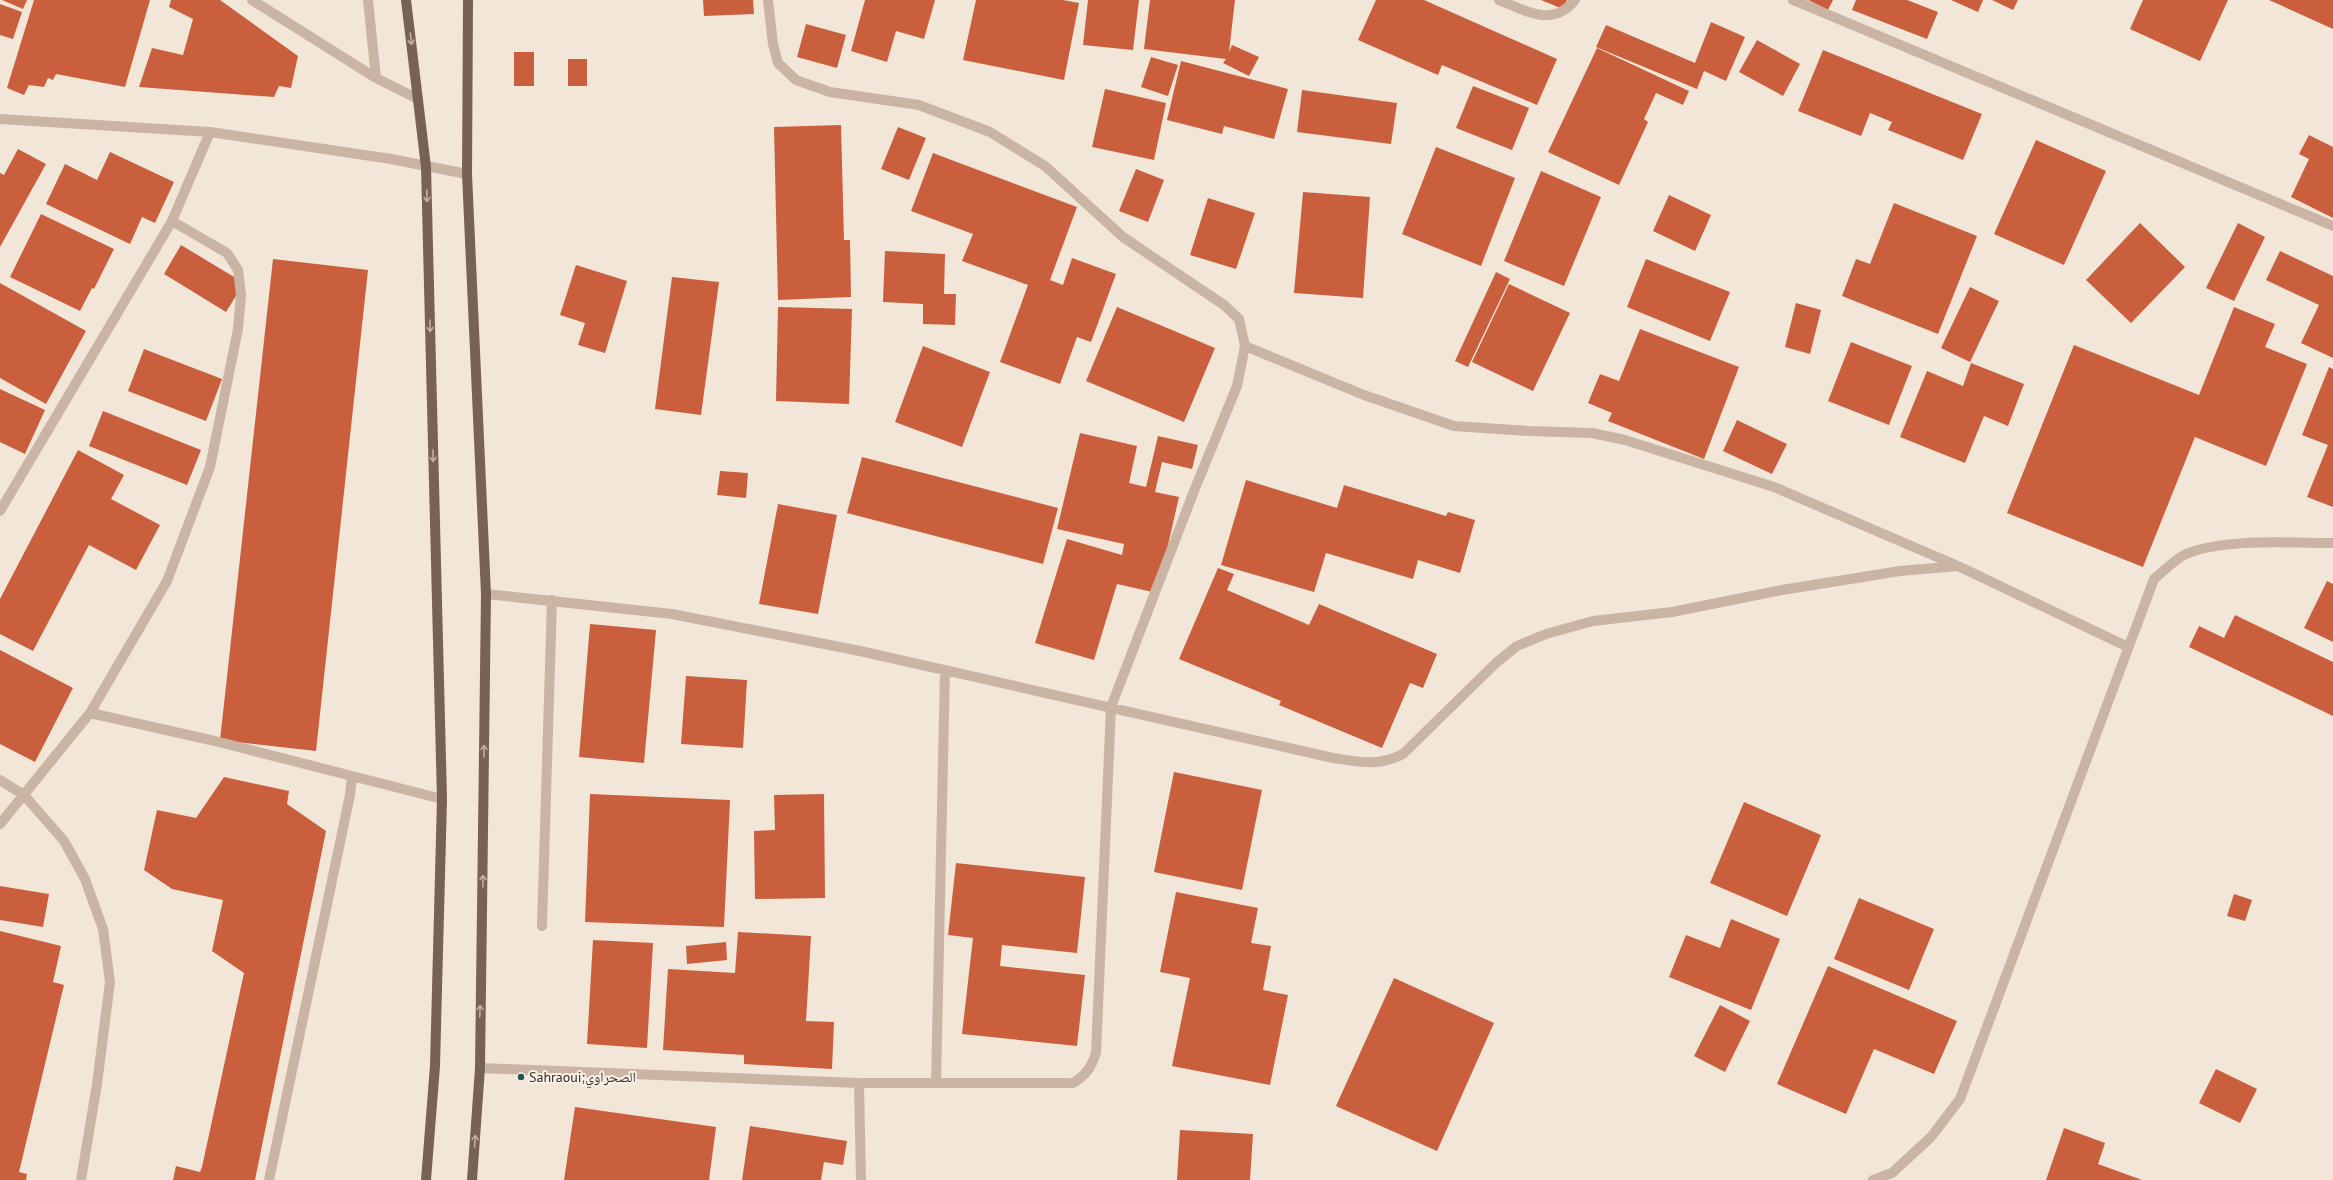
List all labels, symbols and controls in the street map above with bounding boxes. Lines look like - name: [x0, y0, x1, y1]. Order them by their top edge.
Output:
- one-way arrow: [407, 32, 415, 45]
- one-way arrow: [423, 189, 431, 202]
- one-way arrow: [426, 319, 434, 332]
- one-way arrow: [430, 449, 437, 462]
- one-way arrow: [480, 745, 488, 758]
- one-way arrow: [479, 875, 487, 888]
- one-way arrow: [477, 1005, 484, 1018]
- place label: Sahraoui;الصحراوي: [529, 1068, 636, 1089]
- marker: Sahraoui;الصحراوي: [516, 1072, 526, 1082]
- one-way arrow: [471, 1135, 478, 1148]

